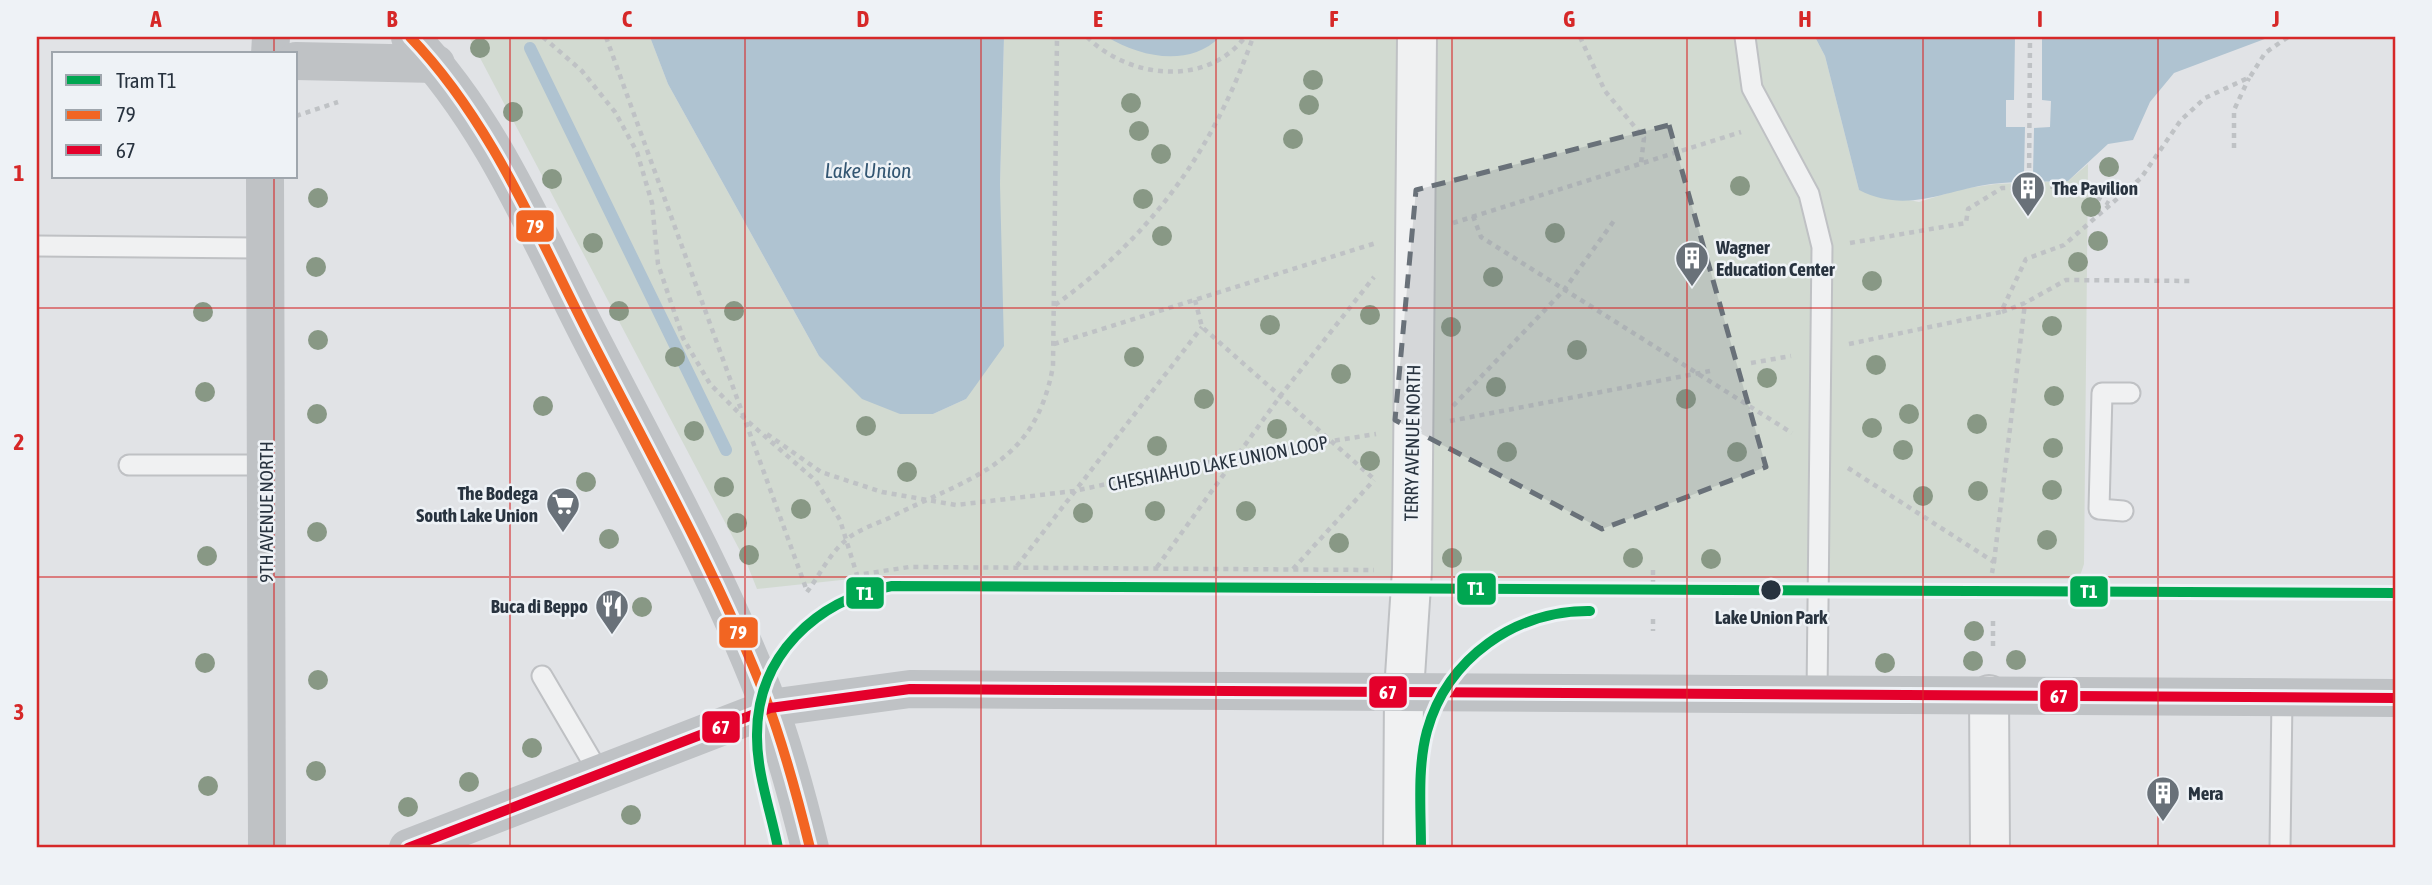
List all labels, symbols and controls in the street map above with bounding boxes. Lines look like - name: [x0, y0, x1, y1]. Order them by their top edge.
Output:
- text: A: [149, 6, 162, 32]
- text: B: [387, 6, 398, 32]
- text: C: [622, 6, 633, 32]
- text: D: [857, 6, 870, 32]
- text: E: [1093, 6, 1103, 32]
- text: F: [1329, 6, 1339, 32]
- text: G: [1563, 6, 1575, 32]
- text: H: [1798, 6, 1812, 32]
- text: I: [2037, 6, 2043, 32]
- text: J: [2271, 6, 2280, 32]
- legend: [52, 52, 298, 178]
- text: Tram T1: [116, 68, 177, 92]
- text: 79: [116, 102, 136, 126]
- text: 67: [116, 138, 136, 162]
- water label: Lake Union: [825, 158, 911, 182]
- text: 1: [14, 160, 25, 186]
- building icon: The Pavilion: [2009, 169, 2047, 218]
- place label: The Pavilion: [2052, 177, 2138, 199]
- line badge: 79: [515, 209, 555, 243]
- text: 79: [526, 215, 544, 237]
- place label: Wagner Education Center: [1715, 236, 1835, 280]
- building icon: Wagner Education Center: [1673, 239, 1711, 288]
- street label: TERRY AVENUE NORTH: [1400, 364, 1424, 522]
- text: 2: [14, 429, 24, 455]
- street label: CHESHIAHUD LAKE UNION LOOP: [1106, 431, 1330, 495]
- street label: 9TH AVENUE NORTH: [255, 441, 277, 583]
- place label: The Bodega South Lake Union: [416, 482, 538, 526]
- supermarket icon: The Bodega South Lake Union: [544, 485, 582, 534]
- line badge: T1: [1456, 572, 1497, 606]
- line badge: T1: [2069, 575, 2109, 608]
- line badge: T1: [845, 576, 885, 610]
- text: T1: [1467, 577, 1485, 599]
- marker: Lake Union Park: [1759, 578, 1783, 602]
- text: T1: [2080, 580, 2098, 602]
- text: T1: [856, 582, 874, 604]
- restaurant icon: Buca di Beppo: [593, 587, 631, 636]
- place label: Buca di Beppo: [491, 595, 588, 617]
- place label: Lake Union Park: [1715, 606, 1828, 628]
- line badge: 79: [718, 616, 759, 649]
- text: 79: [729, 621, 747, 643]
- line badge: 67: [1368, 675, 1408, 709]
- line badge: 67: [2039, 679, 2079, 713]
- text: 67: [1379, 681, 1397, 703]
- text: 67: [2050, 685, 2068, 707]
- text: 3: [14, 699, 24, 725]
- line badge: 67: [701, 710, 741, 744]
- text: 67: [712, 716, 730, 738]
- building icon: Mera: [2144, 774, 2182, 823]
- place label: Mera: [2188, 782, 2224, 804]

